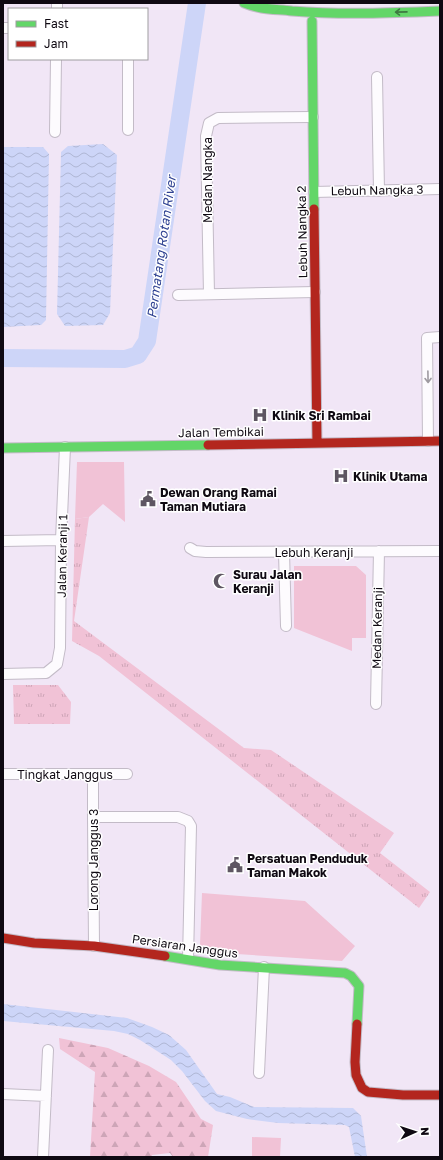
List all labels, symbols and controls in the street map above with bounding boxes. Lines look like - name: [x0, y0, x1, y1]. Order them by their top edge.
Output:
- legend: [8, 8, 148, 60]
- one-way arrow: [395, 9, 408, 16]
- text: Fast: [44, 16, 69, 31]
- text: Jam: [44, 36, 68, 51]
- street label: Medan Nangka: [200, 137, 215, 223]
- water label: Permatang Rotan River: [143, 173, 179, 319]
- street label: Lebuh Nangka 3: [330, 182, 424, 198]
- street label: Lebuh Nangka 2: [294, 185, 310, 279]
- one-way arrow: [424, 370, 432, 383]
- hospital icon: Klinik Sri Rambai: [251, 406, 269, 424]
- place label: Klinik Sri Rambai: [272, 408, 371, 423]
- street label: Jalan Tembikai: [178, 424, 264, 440]
- hospital icon: Klinik Utama: [332, 467, 350, 485]
- place label: Klinik Utama: [353, 469, 427, 484]
- place label: Dewan Orang Ramai Taman Mutiara: [160, 485, 277, 514]
- public building icon: Dewan Orang Ramai Taman Mutiara: [139, 490, 157, 508]
- street label: Jalan Keranji 1: [54, 514, 70, 598]
- street label: Lebuh Keranji: [275, 545, 353, 560]
- place label: Surau Jalan Keranji: [233, 567, 302, 596]
- mosque icon: Surau Jalan Keranji: [212, 572, 230, 590]
- street label: Medan Keranji: [369, 587, 385, 669]
- street label: Tingkat Janggus: [17, 767, 113, 782]
- street label: Lorong Janggus 3: [86, 809, 101, 911]
- place label: Persatuan Penduduk Taman Makok: [247, 851, 368, 880]
- public building icon: Persatuan Penduduk Taman Makok: [226, 856, 244, 874]
- street label: Persiaran Janggus: [131, 931, 239, 961]
- north arrow: [395, 1112, 435, 1152]
- text: N: [419, 1127, 432, 1136]

